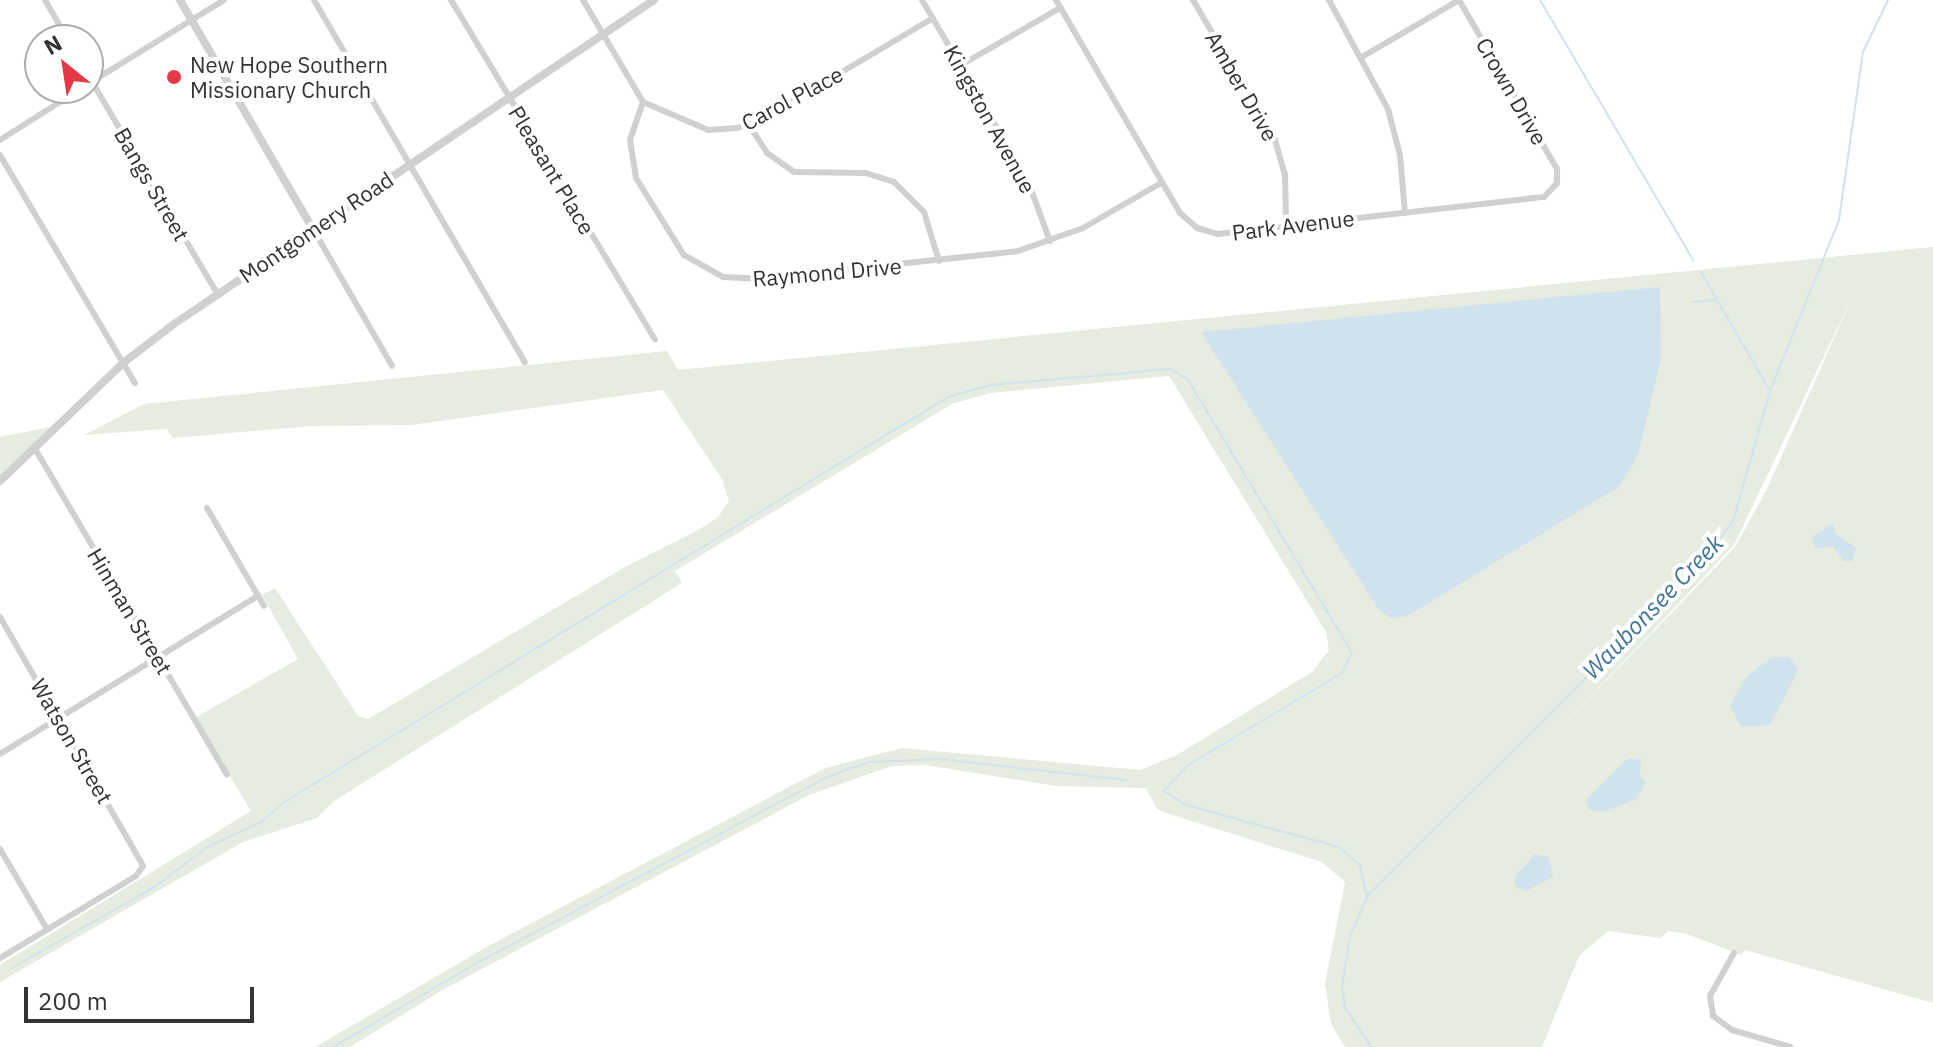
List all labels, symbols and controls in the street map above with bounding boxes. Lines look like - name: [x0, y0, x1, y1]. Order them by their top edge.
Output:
- north arrow: [24, 24, 104, 104]
- street label: Amber Drive: [1200, 26, 1284, 146]
- text: N: [39, 28, 67, 61]
- street label: Crown Drive: [1471, 33, 1553, 149]
- street label: Kingston Avenue: [938, 40, 1042, 198]
- place label: New Hope Southern Missionary Church: [190, 51, 388, 102]
- street label: Carol Place: [737, 60, 847, 136]
- marker: New Hope Southern Missionary Church: [165, 68, 183, 86]
- street label: Pleasant Place: [503, 101, 601, 239]
- street label: Bangs Street: [109, 123, 195, 245]
- street label: Montgomery Road: [234, 166, 398, 288]
- street label: Park Avenue: [1230, 204, 1356, 246]
- street label: Raymond Drive: [751, 252, 903, 292]
- water label: Waubonsee Creek: [1577, 529, 1729, 685]
- street label: Hinman Street: [82, 543, 178, 679]
- street label: Watson Street: [26, 674, 118, 808]
- scale bar: [28, 971, 258, 1021]
- text: 200 m: [38, 985, 108, 1017]

